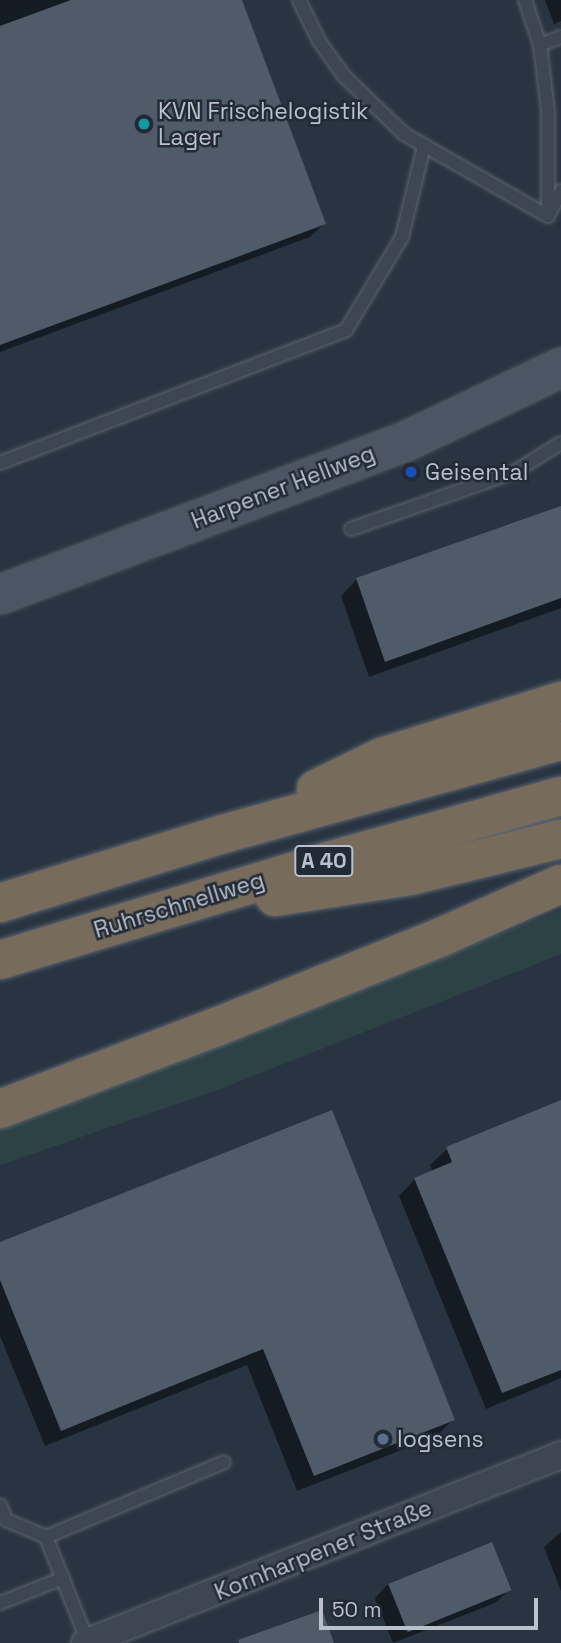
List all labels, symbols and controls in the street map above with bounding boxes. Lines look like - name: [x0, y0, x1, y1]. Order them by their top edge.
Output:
- place label: KVN Frischelogistik Lager: [158, 97, 368, 151]
- marker: KVN Frischelogistik Lager: [136, 116, 152, 132]
- street label: Harpener Hellweg: [187, 439, 379, 535]
- place label: Geisental: [425, 458, 528, 486]
- marker: Geisental: [403, 464, 419, 480]
- road number: A 40: [292, 844, 356, 878]
- street label: Ruhrschnellweg: [90, 866, 268, 944]
- place label: logsens: [397, 1425, 484, 1453]
- marker: logsens: [375, 1431, 391, 1447]
- street label: Kornharpener Straße: [211, 1494, 435, 1606]
- scale bar: [323, 1584, 542, 1628]
- text: 50 m: [332, 1596, 382, 1623]

